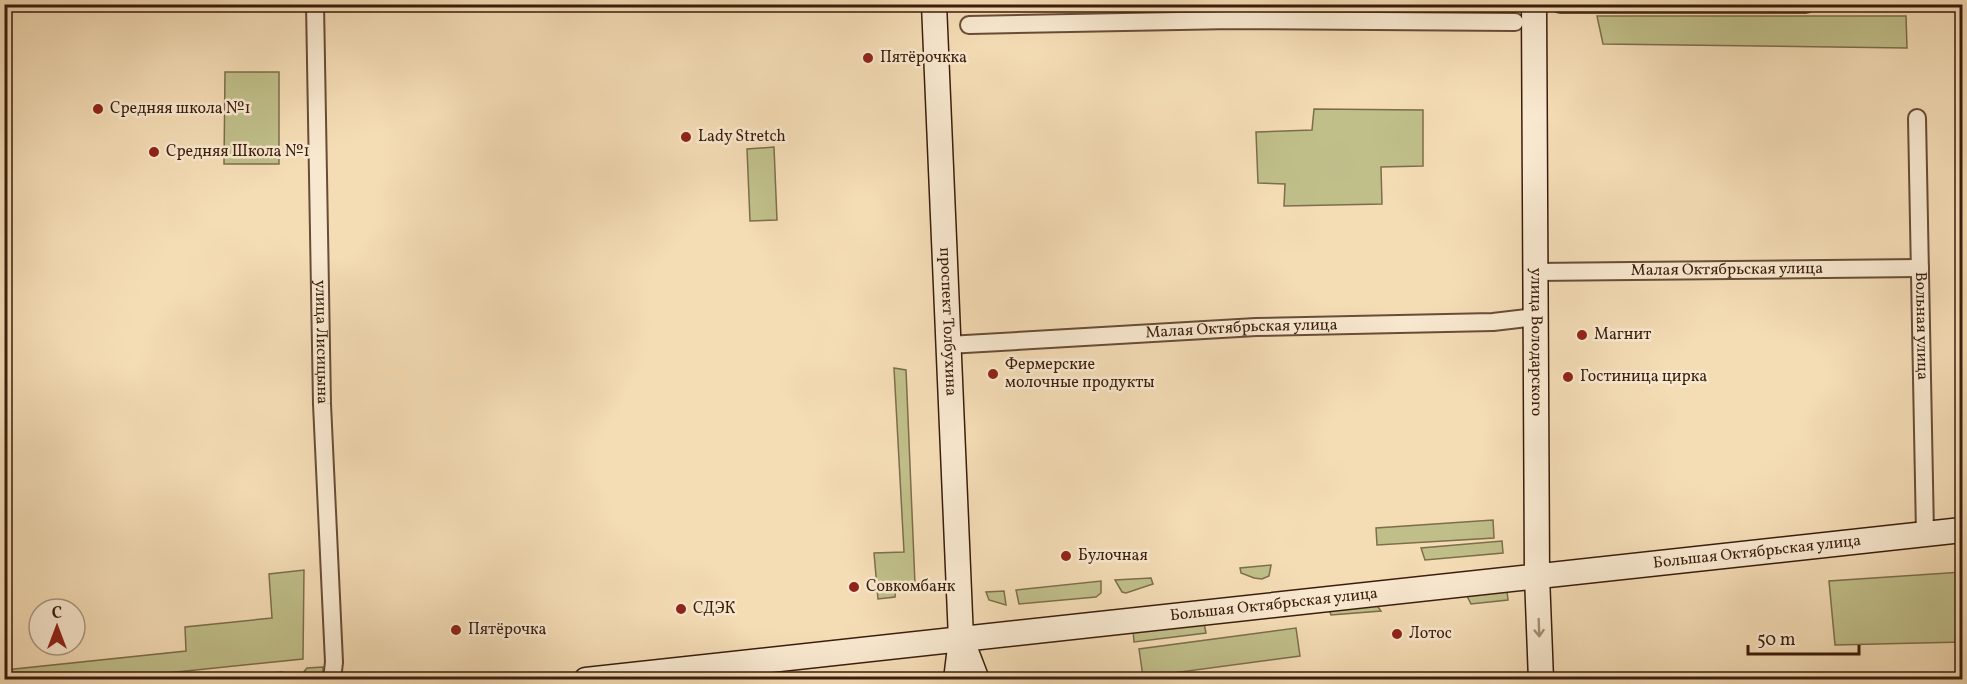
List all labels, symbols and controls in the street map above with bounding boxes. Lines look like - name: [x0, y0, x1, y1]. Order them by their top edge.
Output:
- place label: Пятёрочкка: [880, 47, 967, 69]
- marker: Пятёрочкка: [861, 51, 875, 65]
- place label: Средняя школа №1: [110, 98, 251, 120]
- marker: Средняя школа №1: [91, 102, 105, 116]
- place label: Lady Stretch: [698, 126, 786, 148]
- marker: Lady Stretch: [679, 130, 693, 144]
- place label: Средняя Школа №1: [166, 141, 310, 163]
- marker: Средняя Школа №1: [147, 145, 161, 159]
- street label: проспект Толбухина: [933, 247, 962, 396]
- street label: Малая Октябрьская улица: [1631, 258, 1823, 282]
- street label: улица Володарского: [1524, 268, 1547, 416]
- street label: Вольная улица: [1909, 272, 1933, 380]
- street label: улица Лисицына: [309, 280, 333, 404]
- street label: Малая Октябрьская улица: [1145, 314, 1338, 344]
- place label: Магнит: [1594, 324, 1651, 346]
- marker: Магнит: [1575, 328, 1589, 342]
- place label: Фермерские молочные продукты: [1005, 354, 1155, 394]
- place label: Гостиница цирка: [1580, 366, 1707, 388]
- marker: Фермерские молочные продукты: [986, 367, 1000, 381]
- marker: Гостиница цирка: [1561, 370, 1575, 384]
- street label: Большая Октябрьская улица: [1652, 530, 1862, 575]
- place label: Булочная: [1078, 545, 1148, 567]
- marker: Булочная: [1059, 549, 1073, 563]
- place label: Совкомбанк: [866, 576, 956, 598]
- marker: Совкомбанк: [847, 580, 861, 594]
- street label: Большая Октябрьская улица: [1169, 583, 1379, 627]
- north arrow: [27, 597, 87, 657]
- place label: СДЭК: [693, 598, 736, 620]
- marker: СДЭК: [674, 602, 688, 616]
- text: С: [52, 603, 62, 625]
- one-way arrow: [1533, 617, 1545, 637]
- scale bar: [1748, 618, 1859, 656]
- place label: Пятёрочка: [468, 619, 547, 641]
- marker: Пятёрочка: [449, 623, 463, 637]
- place label: Лотос: [1409, 623, 1452, 645]
- marker: Лотос: [1390, 627, 1404, 641]
- text: 50 m: [1757, 628, 1796, 653]

